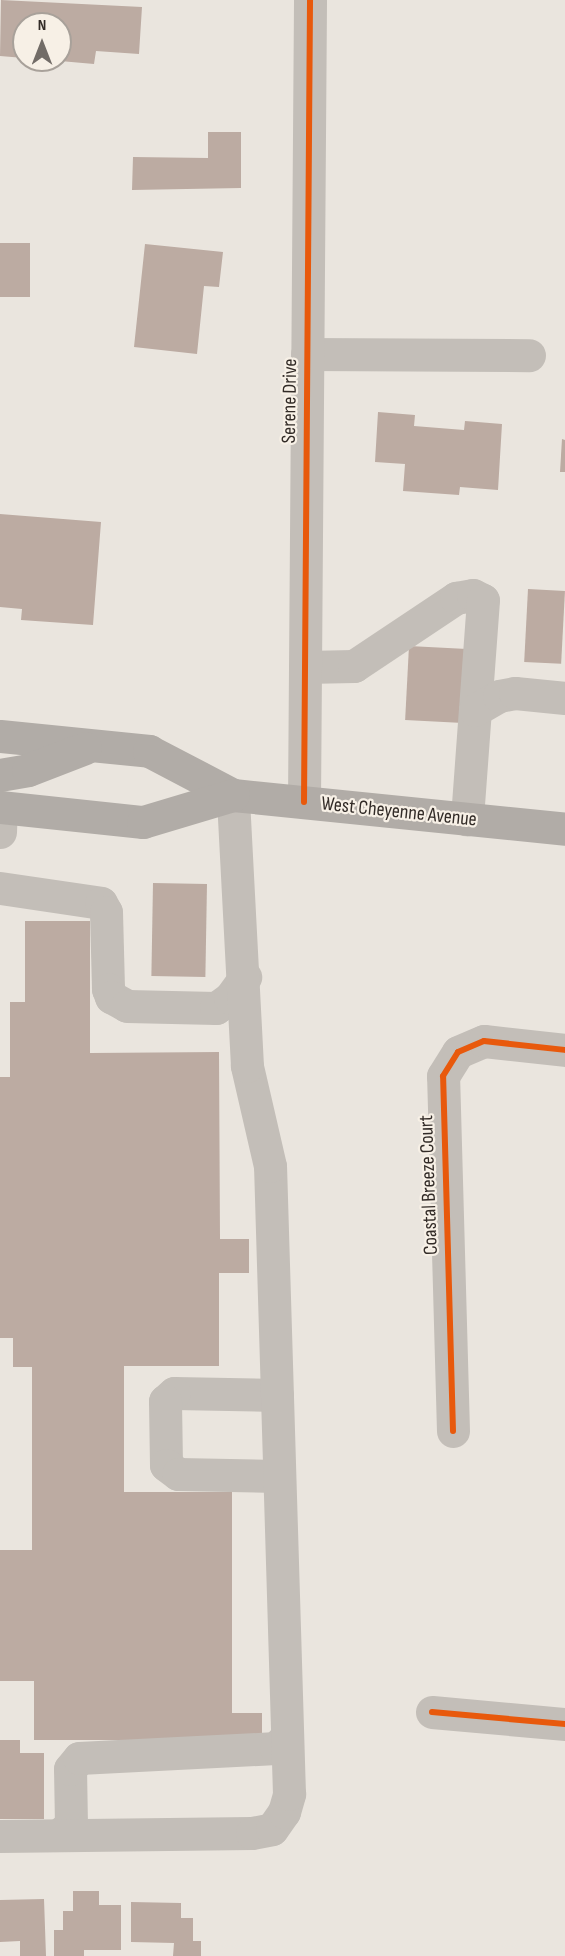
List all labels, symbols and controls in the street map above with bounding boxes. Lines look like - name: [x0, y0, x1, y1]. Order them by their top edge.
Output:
- north arrow: [12, 12, 72, 72]
- text: N: [38, 16, 46, 35]
- street label: Serene Drive: [277, 358, 303, 444]
- street label: West Cheyenne Avenue: [320, 792, 478, 832]
- street label: Coastal Breeze Court: [415, 1115, 443, 1255]

